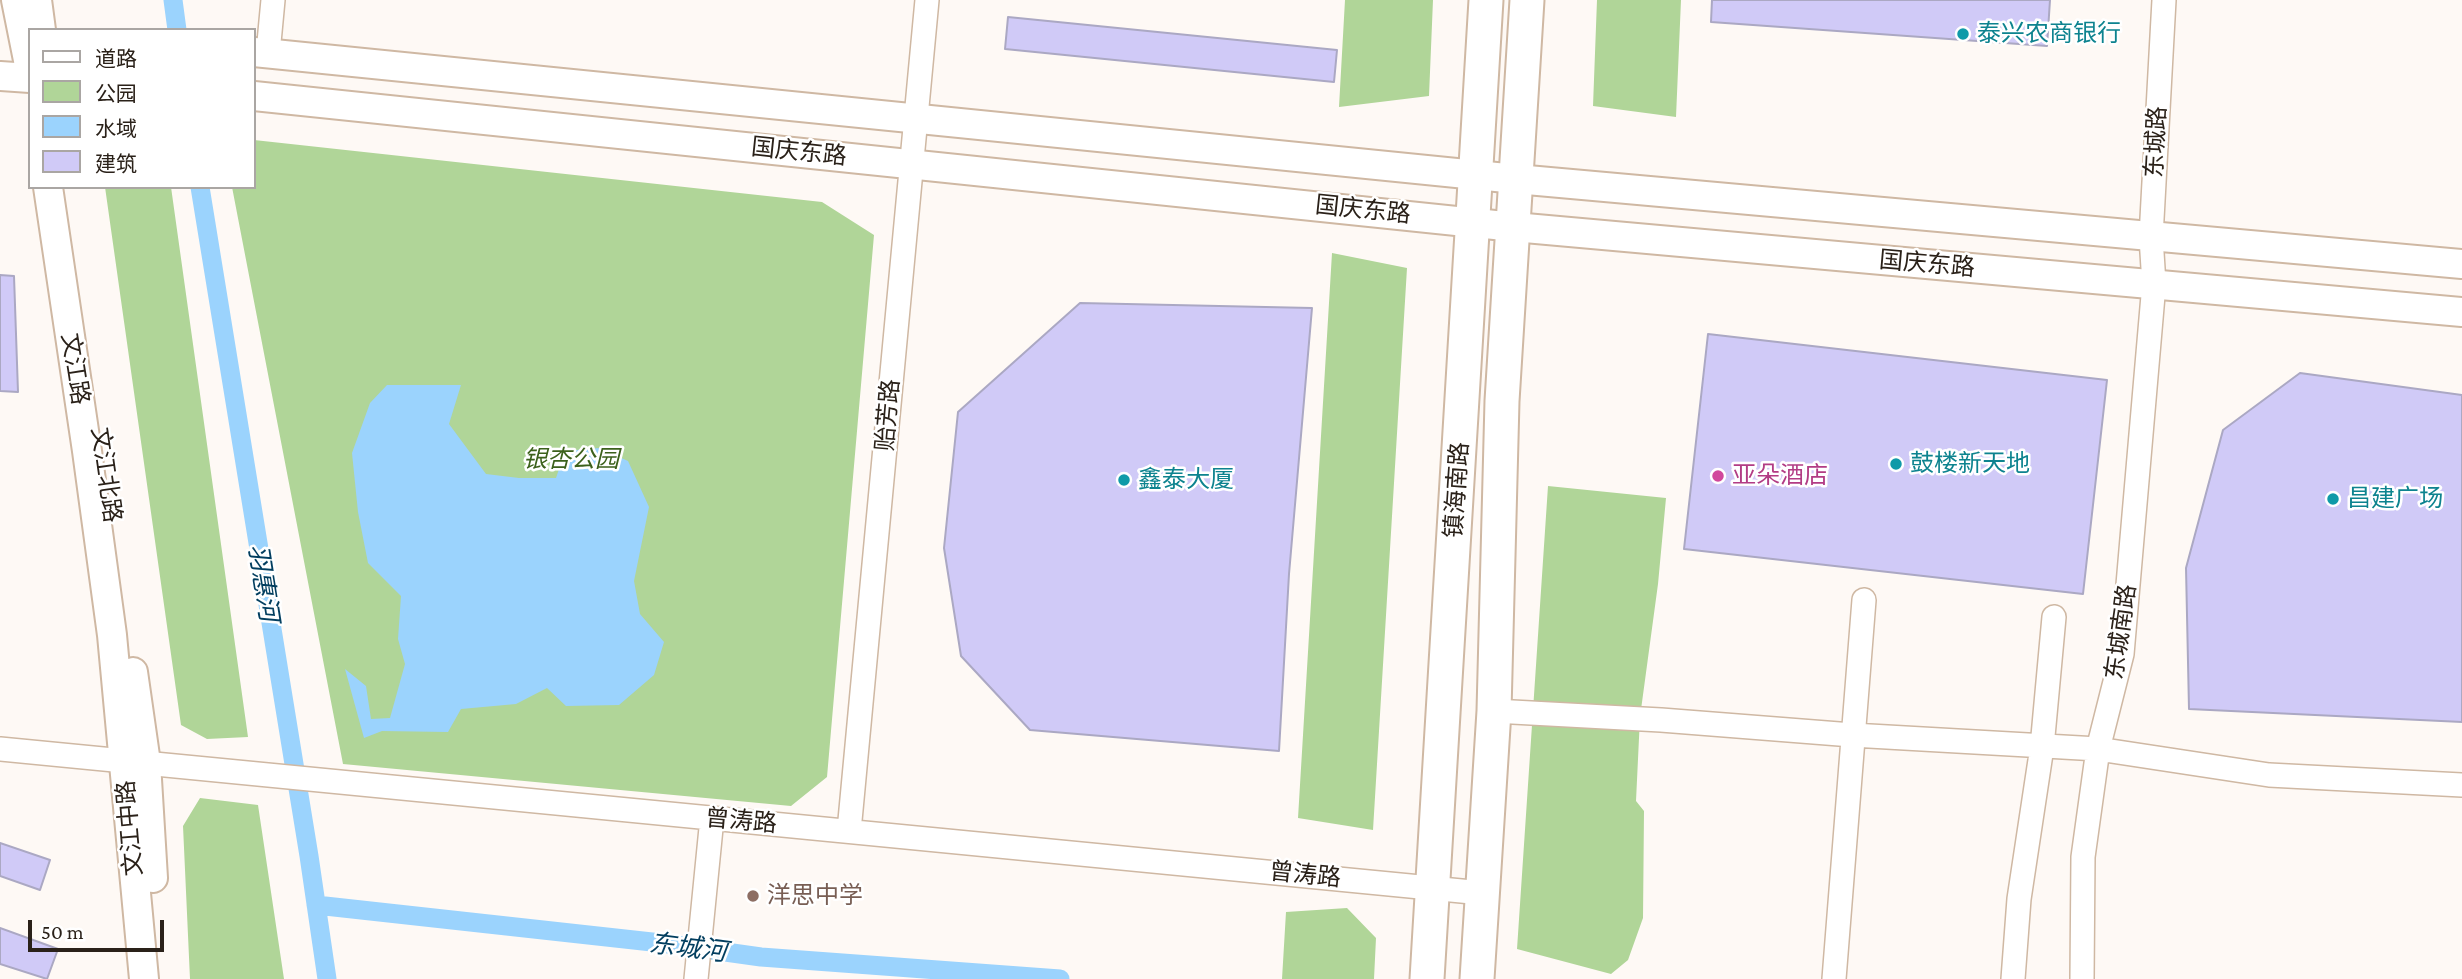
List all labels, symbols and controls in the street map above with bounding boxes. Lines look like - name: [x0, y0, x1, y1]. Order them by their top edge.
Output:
- place label: 泰兴农商银行: [1977, 20, 2121, 48]
- marker: 泰兴农商银行: [1955, 26, 1971, 42]
- legend: [28, 28, 256, 189]
- text: 道路: [95, 47, 137, 71]
- text: 公园: [95, 82, 137, 106]
- street label: 东城路: [2140, 105, 2172, 179]
- text: 水域: [95, 117, 137, 141]
- street label: 国庆东路: [750, 133, 848, 171]
- text: 建筑: [95, 152, 137, 176]
- street label: 国庆东路: [1314, 191, 1412, 229]
- street label: 国庆东路: [1878, 245, 1976, 283]
- street label: 文江路: [55, 331, 95, 407]
- street label: 贻芳路: [871, 378, 905, 452]
- street label: 文江北路: [85, 425, 127, 525]
- street label: 镇海南路: [1439, 441, 1475, 539]
- park label: 银杏公园: [523, 446, 619, 474]
- place label: 鼓楼新天地: [1910, 450, 2030, 478]
- marker: 鼓楼新天地: [1888, 456, 1904, 472]
- place label: 亚朵酒店: [1732, 462, 1828, 490]
- place label: 鑫泰大厦: [1138, 466, 1234, 494]
- marker: 亚朵酒店: [1710, 468, 1726, 484]
- marker: 鑫泰大厦: [1116, 472, 1132, 488]
- place label: 昌建广场: [2347, 485, 2443, 513]
- marker: 昌建广场: [2325, 491, 2341, 507]
- water label: 羽惠河: [241, 542, 285, 624]
- street label: 东城南路: [2100, 582, 2142, 682]
- street label: 文江中路: [111, 779, 149, 877]
- street label: 曾涛路: [704, 804, 778, 838]
- street label: 曾涛路: [1268, 857, 1342, 893]
- place label: 洋思中学: [767, 882, 863, 910]
- marker: 洋思中学: [745, 888, 761, 904]
- scale bar: [32, 906, 168, 950]
- text: 50 m: [41, 920, 84, 944]
- water label: 东城河: [647, 928, 729, 968]

